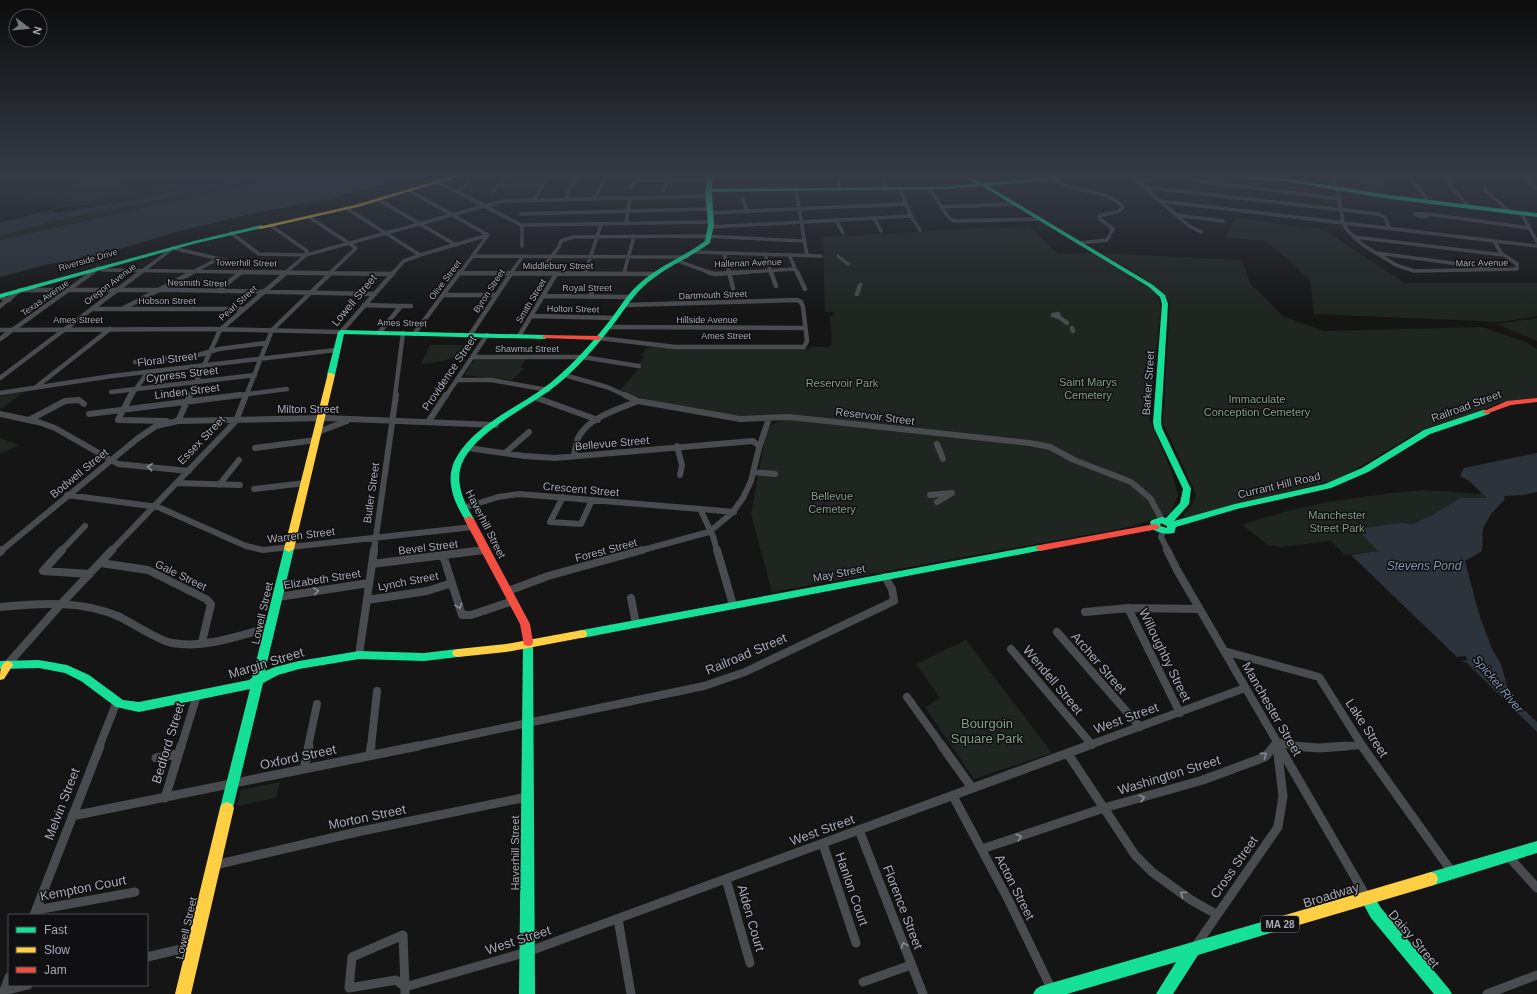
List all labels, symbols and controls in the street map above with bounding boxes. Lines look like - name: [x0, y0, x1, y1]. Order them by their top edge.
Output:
- north arrow: [8, 8, 48, 48]
- text: N: [31, 25, 44, 36]
- street label: Riverside Drive: [57, 247, 119, 273]
- street label: Towerhill Street: [215, 257, 277, 269]
- street label: Hallenan Avenue: [714, 257, 782, 269]
- street label: Olive Street: [427, 258, 463, 302]
- street label: Marc Avenue: [1456, 258, 1508, 268]
- street label: Oregon Avenue: [82, 261, 138, 307]
- street label: Middlebury Street: [523, 261, 594, 271]
- street label: Byron Street: [471, 267, 507, 315]
- street label: Lowell Street: [329, 272, 379, 328]
- street label: Nesmith Street: [167, 277, 227, 289]
- street label: Smith Street: [514, 277, 548, 325]
- street label: Texas Avenue: [19, 278, 71, 318]
- street label: Pearl Street: [217, 283, 259, 323]
- street label: Royal Street: [562, 283, 612, 293]
- street label: Dartmouth Street: [679, 289, 748, 301]
- street label: Hobson Street: [138, 296, 196, 306]
- street label: Holton Street: [547, 304, 600, 314]
- street label: Ames Street: [53, 315, 103, 325]
- street label: Hillside Avenue: [676, 315, 738, 325]
- street label: Ames Street: [377, 318, 427, 328]
- street label: Ames Street: [701, 331, 751, 341]
- street label: Providence Street: [420, 333, 478, 413]
- street label: Shawmut Street: [495, 344, 560, 354]
- street label: Floral Street: [137, 349, 197, 369]
- street label: Barker Street: [1140, 350, 1156, 416]
- street label: Cypress Street: [145, 364, 219, 384]
- park label: Saint Marys Cemetery: [1059, 376, 1118, 401]
- park label: Reservoir Park: [806, 377, 879, 389]
- street label: Linden Street: [154, 381, 220, 401]
- street label: Railroad Street: [1429, 388, 1503, 424]
- park label: Immaculate Conception Cemetery: [1204, 393, 1311, 418]
- street label: Milton Street: [277, 403, 339, 415]
- street label: Reservoir Street: [835, 405, 915, 427]
- street label: Essex Street: [175, 413, 227, 467]
- street label: Bellevue Street: [574, 434, 650, 452]
- street label: Bodwell Street: [48, 446, 110, 500]
- one-way arrow: [147, 462, 153, 471]
- street label: Butler Street: [361, 462, 381, 524]
- street label: Currant Hill Road: [1237, 470, 1321, 500]
- street label: Crescent Street: [542, 480, 620, 498]
- street label: Haverhill Street: [464, 488, 508, 560]
- park label: Bellevue Cemetery: [808, 490, 856, 515]
- park label: Manchester Street Park: [1308, 509, 1366, 534]
- street label: Warren Street: [266, 525, 336, 545]
- street label: Forest Street: [574, 536, 638, 564]
- street label: Bevel Street: [398, 537, 458, 557]
- street label: Gale Street: [153, 557, 209, 593]
- water label: Stevens Pond: [1387, 559, 1462, 573]
- street label: May Street: [812, 562, 866, 584]
- street label: Elizabeth Street: [283, 567, 361, 591]
- street label: Lynch Street: [377, 569, 439, 593]
- street label: Lowell Street: [249, 581, 275, 645]
- one-way arrow: [313, 587, 319, 596]
- one-way arrow: [454, 602, 463, 609]
- street label: Willoughby Street: [1136, 606, 1194, 704]
- street label: Archer Street: [1068, 629, 1130, 697]
- street label: Railroad Street: [703, 630, 789, 678]
- street label: Wendell Street: [1020, 643, 1086, 718]
- street label: Margin Street: [226, 644, 306, 682]
- water label: Spicket River: [1470, 652, 1527, 716]
- street label: Manchester Street: [1239, 659, 1305, 759]
- street label: Lake Street: [1343, 696, 1392, 760]
- street label: West Street: [1092, 699, 1161, 737]
- street label: Bedford Street: [149, 700, 188, 785]
- park label: Bourgoin Square Park: [951, 716, 1024, 746]
- street label: Oxford Street: [259, 742, 338, 772]
- street label: Washington Street: [1116, 752, 1222, 798]
- one-way arrow: [1259, 753, 1266, 760]
- street label: Melvin Street: [41, 766, 83, 842]
- one-way arrow: [1138, 794, 1145, 803]
- street label: Morton Street: [327, 801, 407, 833]
- street label: West Street: [788, 811, 857, 849]
- street label: Haverhill Street: [509, 815, 521, 891]
- one-way arrow: [1015, 833, 1022, 842]
- street label: Cross Street: [1207, 833, 1261, 901]
- street label: Hanlon Court: [832, 850, 872, 928]
- street label: Acton Street: [992, 852, 1038, 923]
- street label: Florence Street: [880, 863, 926, 952]
- street label: Kempton Court: [39, 872, 128, 904]
- street label: Broadway: [1301, 879, 1361, 911]
- street label: Alden Court: [734, 883, 768, 953]
- one-way arrow: [1180, 891, 1187, 899]
- street label: Lowell Street: [173, 896, 199, 960]
- street label: Daisy Street: [1385, 907, 1443, 971]
- legend: [8, 914, 148, 986]
- road number: MA 28: [1261, 916, 1299, 932]
- street label: West Street: [483, 922, 553, 958]
- text: Fast: [44, 923, 68, 937]
- one-way arrow: [900, 941, 908, 948]
- text: Slow: [44, 943, 70, 957]
- text: Jam: [44, 963, 67, 977]

